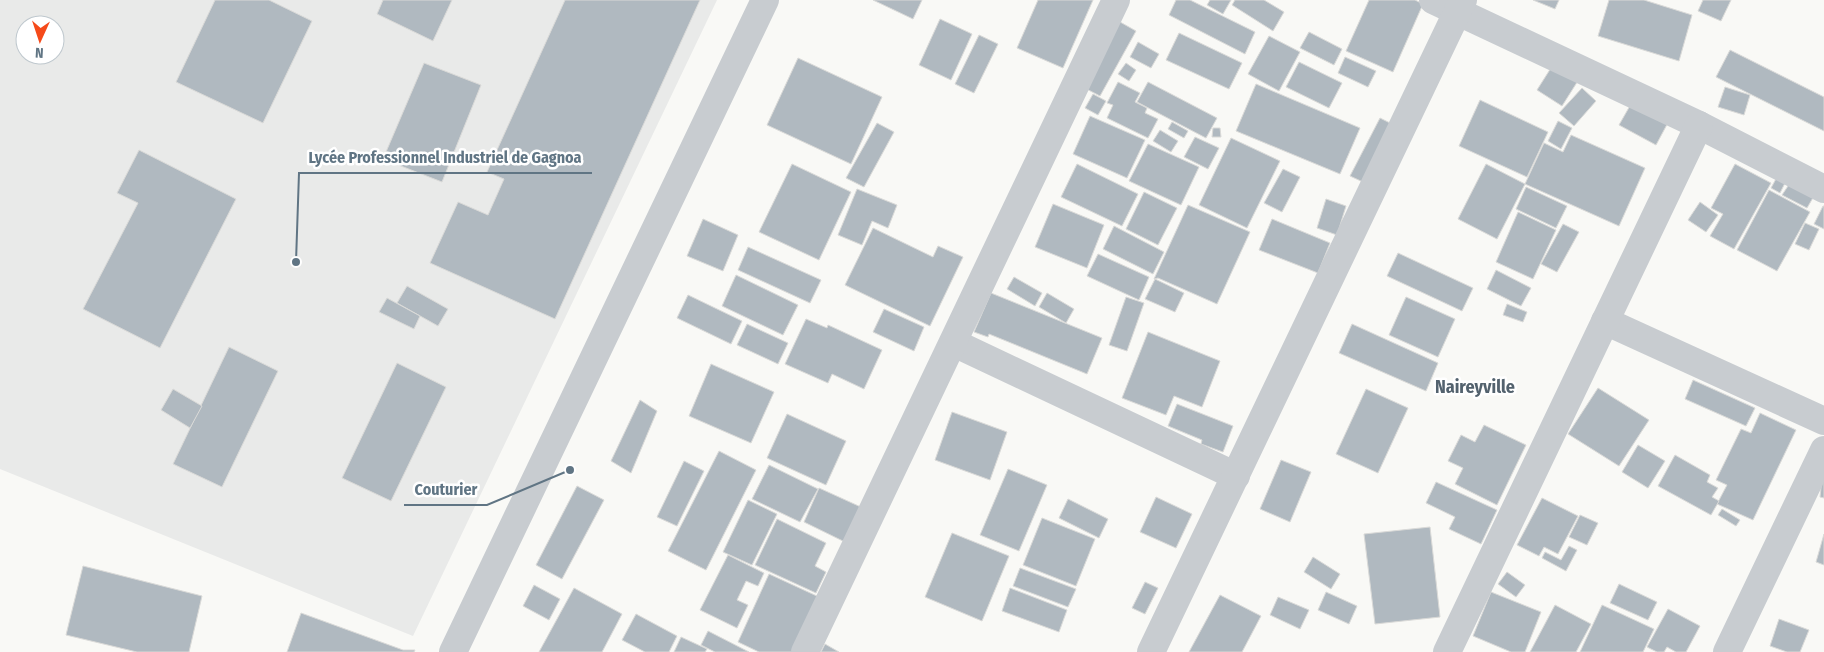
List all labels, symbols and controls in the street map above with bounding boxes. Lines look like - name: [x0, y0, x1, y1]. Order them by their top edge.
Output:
- north arrow: [15, 15, 65, 65]
- text: N: [35, 44, 44, 61]
- callout: Lycée Professionnel Industriel de Gagnoa: [299, 142, 592, 173]
- text: Lycée Professionnel Industriel de Gagnoa: [309, 148, 582, 167]
- district label: Naireyville: [1435, 376, 1515, 398]
- callout: Couturier: [404, 474, 487, 505]
- text: Couturier: [415, 480, 478, 499]

